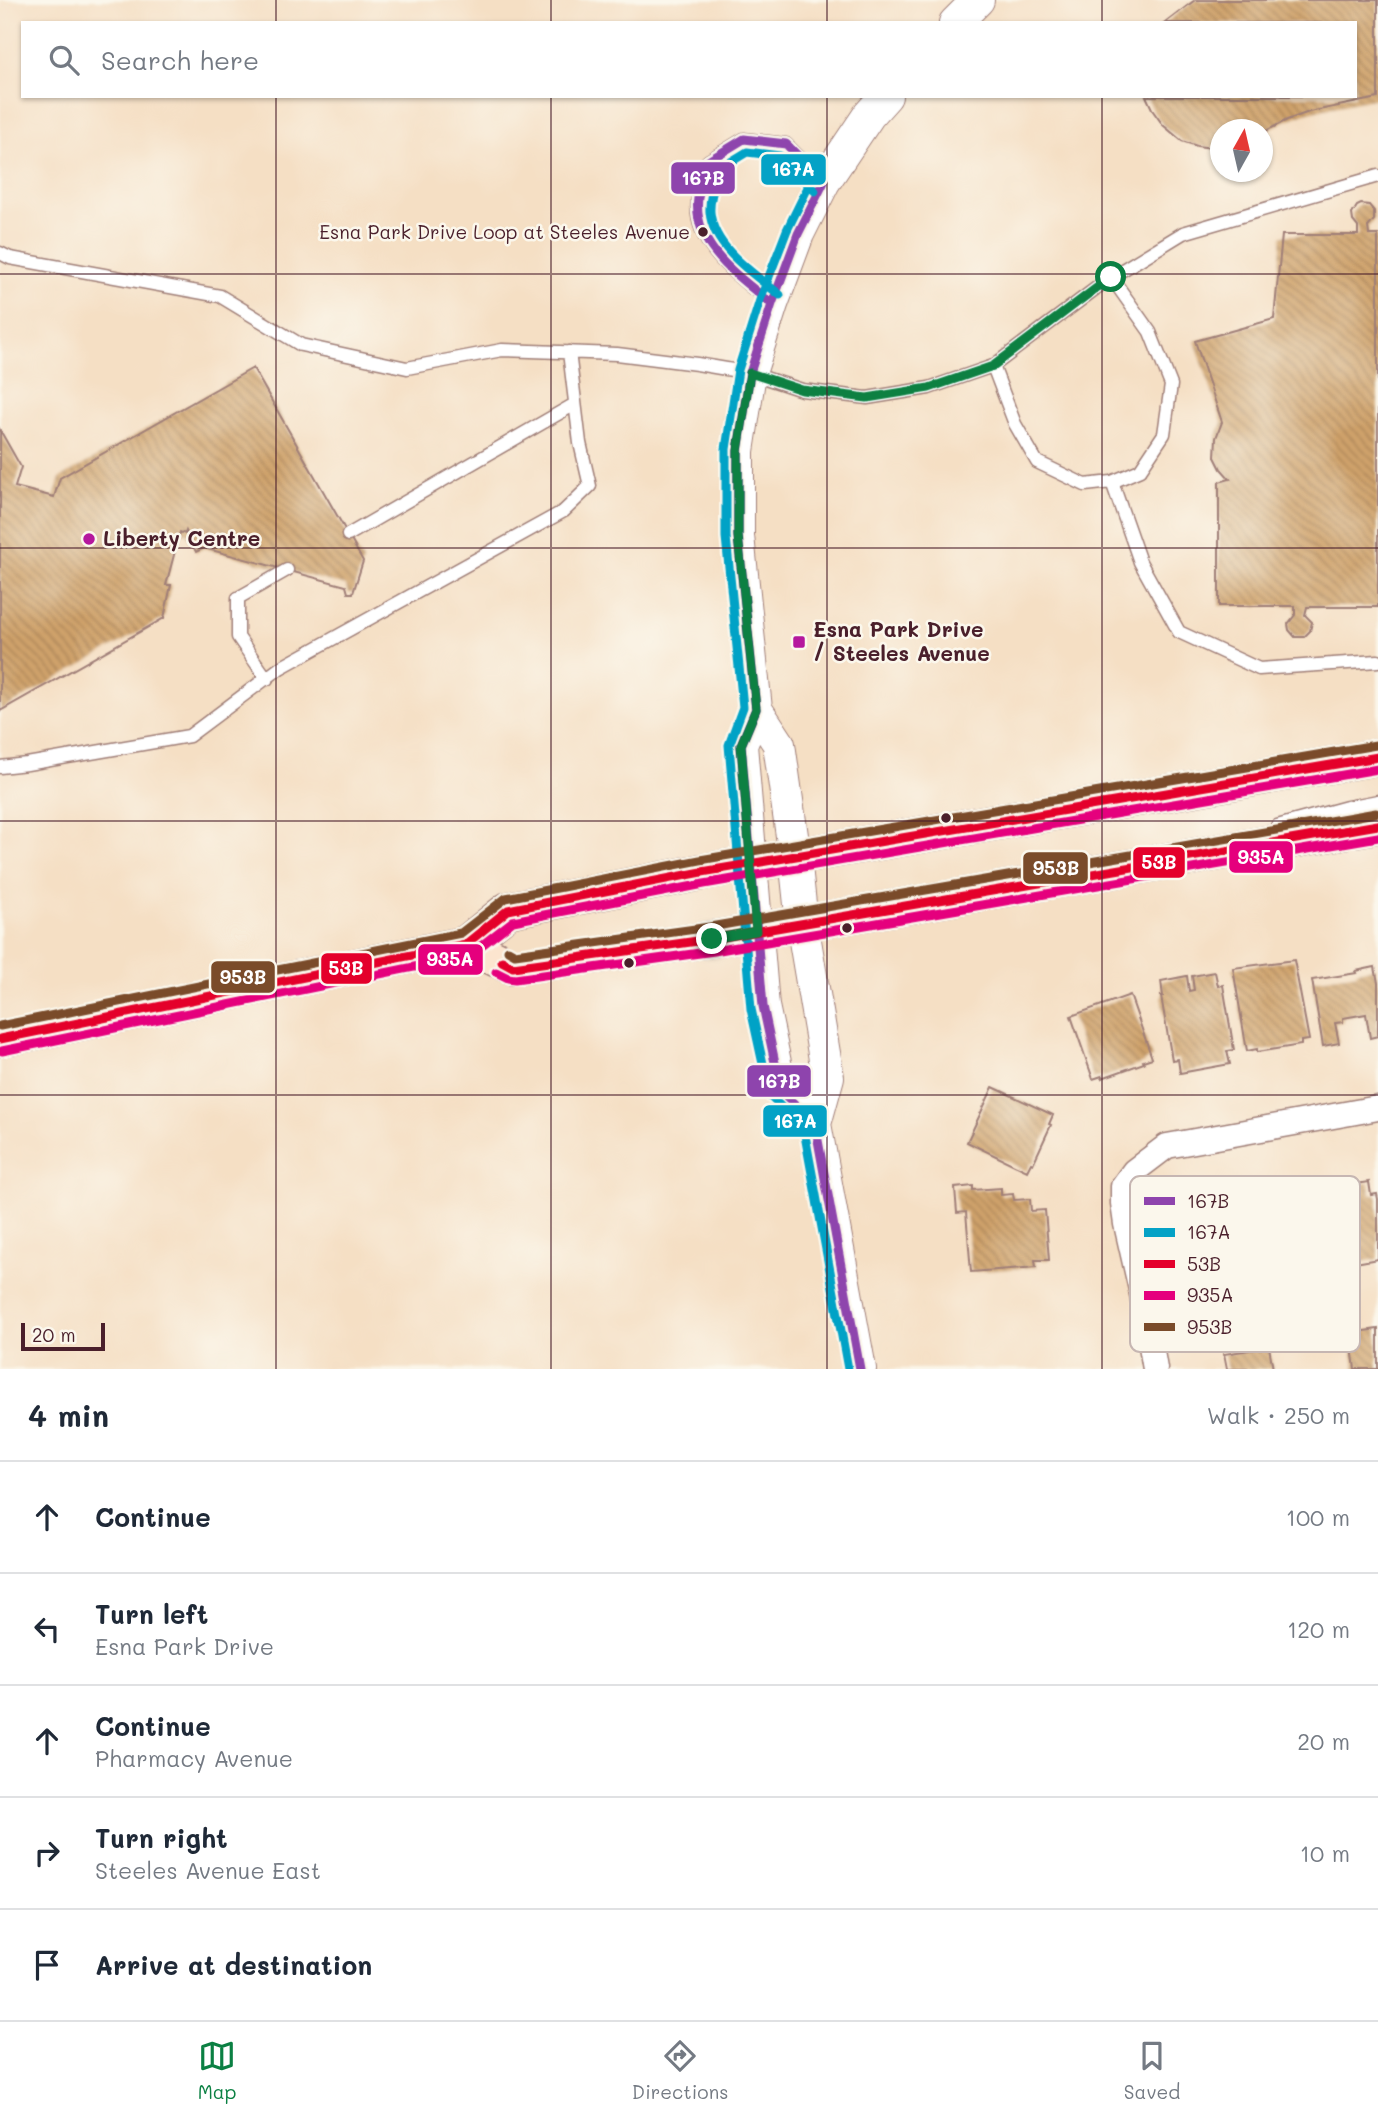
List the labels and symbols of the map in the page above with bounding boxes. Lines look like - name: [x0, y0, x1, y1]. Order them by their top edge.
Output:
- north arrow: [1210, 119, 1273, 182]
- line badge: 167A: [760, 153, 827, 186]
- text: 167A: [771, 156, 815, 181]
- line badge: 167B: [670, 161, 736, 195]
- text: 167B: [681, 165, 725, 190]
- place label: Esna Park Drive Loop at Steeles Avenue: [319, 219, 690, 244]
- marker: Esna Park Drive Loop at Steeles Avenue: [696, 225, 710, 239]
- route start: [1095, 261, 1126, 292]
- place label: Liberty Centre: [103, 524, 260, 552]
- marker: Liberty Centre: [81, 531, 97, 547]
- place label: Esna Park Drive / Steeles Avenue: [813, 615, 990, 666]
- marker: Esna Park Drive / Steeles Avenue: [791, 634, 807, 650]
- unlabelled marker: [939, 811, 953, 825]
- line badge: 935A: [1228, 840, 1294, 874]
- text: 935A: [1237, 844, 1285, 869]
- line badge: 53B: [1132, 846, 1186, 879]
- text: 53B: [1141, 849, 1177, 874]
- line badge: 953B: [1022, 851, 1089, 885]
- text: 953B: [1033, 855, 1079, 880]
- unlabelled marker: [840, 921, 854, 935]
- route end: [696, 923, 727, 954]
- line badge: 935A: [417, 943, 484, 976]
- text: 935A: [426, 946, 474, 971]
- line badge: 53B: [320, 952, 373, 985]
- text: 53B: [328, 955, 364, 980]
- unlabelled marker: [622, 956, 636, 970]
- line badge: 953B: [210, 960, 276, 994]
- text: 953B: [220, 964, 266, 989]
- line badge: 167B: [746, 1064, 812, 1098]
- text: 167B: [757, 1068, 801, 1093]
- line badge: 167A: [762, 1104, 828, 1138]
- text: 167A: [773, 1108, 817, 1133]
- legend: [1130, 1176, 1360, 1352]
- text: 167B: [1187, 1188, 1229, 1213]
- text: 167A: [1187, 1219, 1231, 1244]
- text: 53B: [1187, 1251, 1221, 1276]
- text: 935A: [1187, 1282, 1234, 1307]
- text: 953B: [1187, 1314, 1232, 1339]
- scale bar: [21, 1320, 105, 1352]

